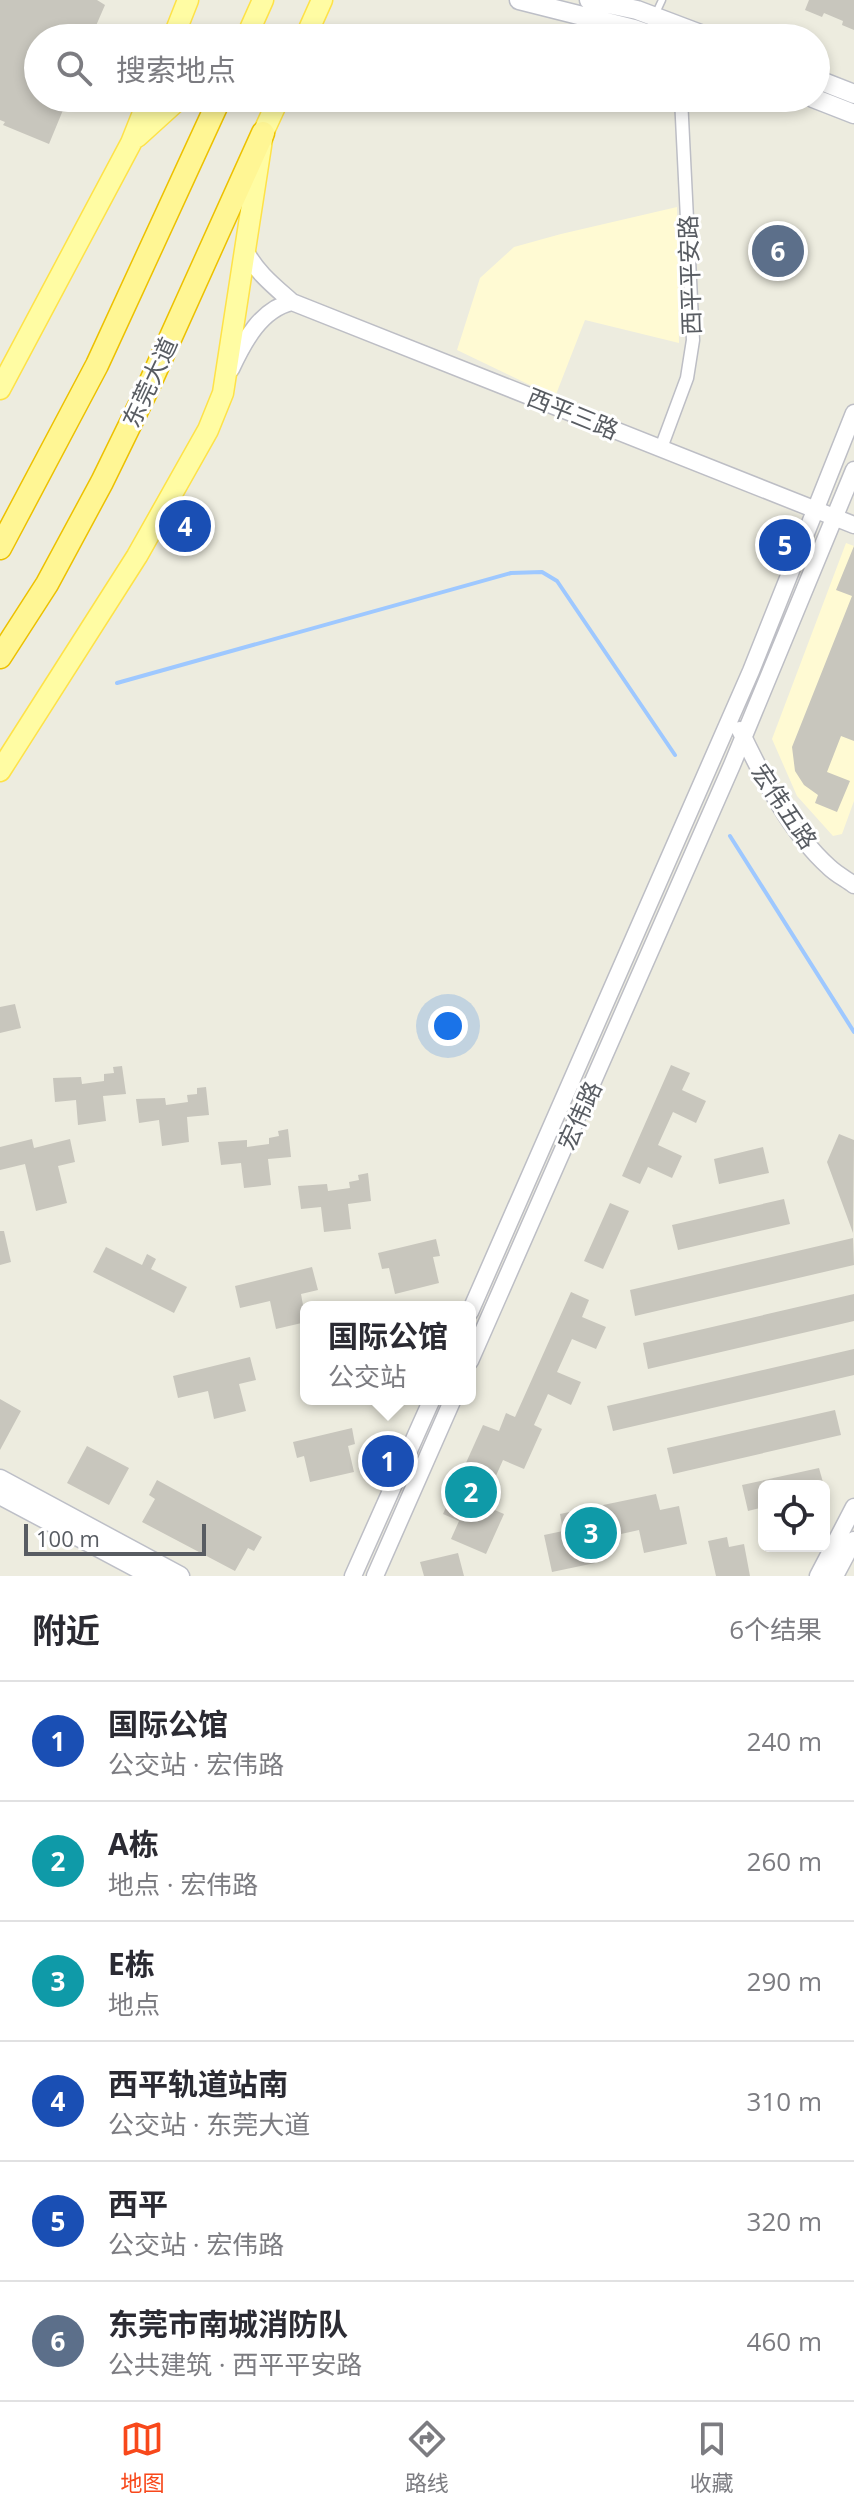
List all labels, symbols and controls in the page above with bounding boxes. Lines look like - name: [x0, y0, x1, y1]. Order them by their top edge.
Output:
- search box: [24, 24, 830, 112]
- icon: search: [52, 46, 96, 90]
- text: 搜索地点: [116, 49, 236, 90]
- street label: 西平平安路: [670, 214, 708, 336]
- pin: 6: [752, 221, 804, 281]
- street label: 东莞大道: [114, 332, 184, 432]
- street label: 西平三路: [522, 380, 624, 446]
- pin: 4: [159, 496, 211, 556]
- pin: 5: [759, 515, 811, 575]
- street label: 宏伟五路: [744, 757, 826, 855]
- your location: [428, 1006, 468, 1046]
- street label: 宏伟路: [549, 1075, 609, 1155]
- popup: [300, 1301, 476, 1405]
- text: 国际公馆: [328, 1315, 448, 1356]
- text: 公交站: [328, 1358, 406, 1394]
- pin: 1: [362, 1431, 414, 1491]
- pin: 2: [445, 1462, 497, 1522]
- map controls: [758, 1480, 830, 1552]
- button: locate: [758, 1480, 830, 1552]
- pin: 3: [565, 1503, 617, 1563]
- scale bar: [24, 1520, 206, 1556]
- text: 100 m: [36, 1523, 100, 1553]
- text: 附近: [32, 1607, 100, 1653]
- text: 6个结果: [729, 1611, 822, 1647]
- text: 国际公馆: [108, 1703, 228, 1744]
- text: 1: [51, 1723, 65, 1759]
- text: 240 m: [747, 1723, 822, 1759]
- text: 公交站 · 宏伟路: [108, 1746, 284, 1782]
- text: A栋: [108, 1823, 159, 1864]
- text: 2: [51, 1843, 65, 1879]
- text: 260 m: [747, 1843, 822, 1879]
- text: 地点 · 宏伟路: [108, 1866, 258, 1902]
- text: E栋: [108, 1943, 155, 1984]
- text: 3: [51, 1963, 65, 1999]
- text: 290 m: [747, 1963, 822, 1999]
- text: 地点: [108, 1986, 160, 2022]
- text: 西平轨道站南: [108, 2063, 288, 2104]
- text: 4: [51, 2083, 65, 2119]
- text: 310 m: [747, 2083, 822, 2119]
- text: 公交站 · 东莞大道: [108, 2106, 310, 2142]
- text: 西平: [108, 2183, 168, 2224]
- text: 5: [51, 2203, 65, 2239]
- text: 320 m: [747, 2203, 822, 2239]
- text: 公交站 · 宏伟路: [108, 2226, 284, 2262]
- text: 东莞市南城消防队: [108, 2303, 348, 2344]
- text: 6: [51, 2323, 65, 2359]
- text: 460 m: [747, 2323, 822, 2359]
- text: 公共建筑 · 西平平安路: [108, 2346, 362, 2382]
- tab: 地图: [120, 2417, 164, 2497]
- tab: 路线: [405, 2417, 449, 2497]
- tab: 收藏: [690, 2417, 734, 2497]

